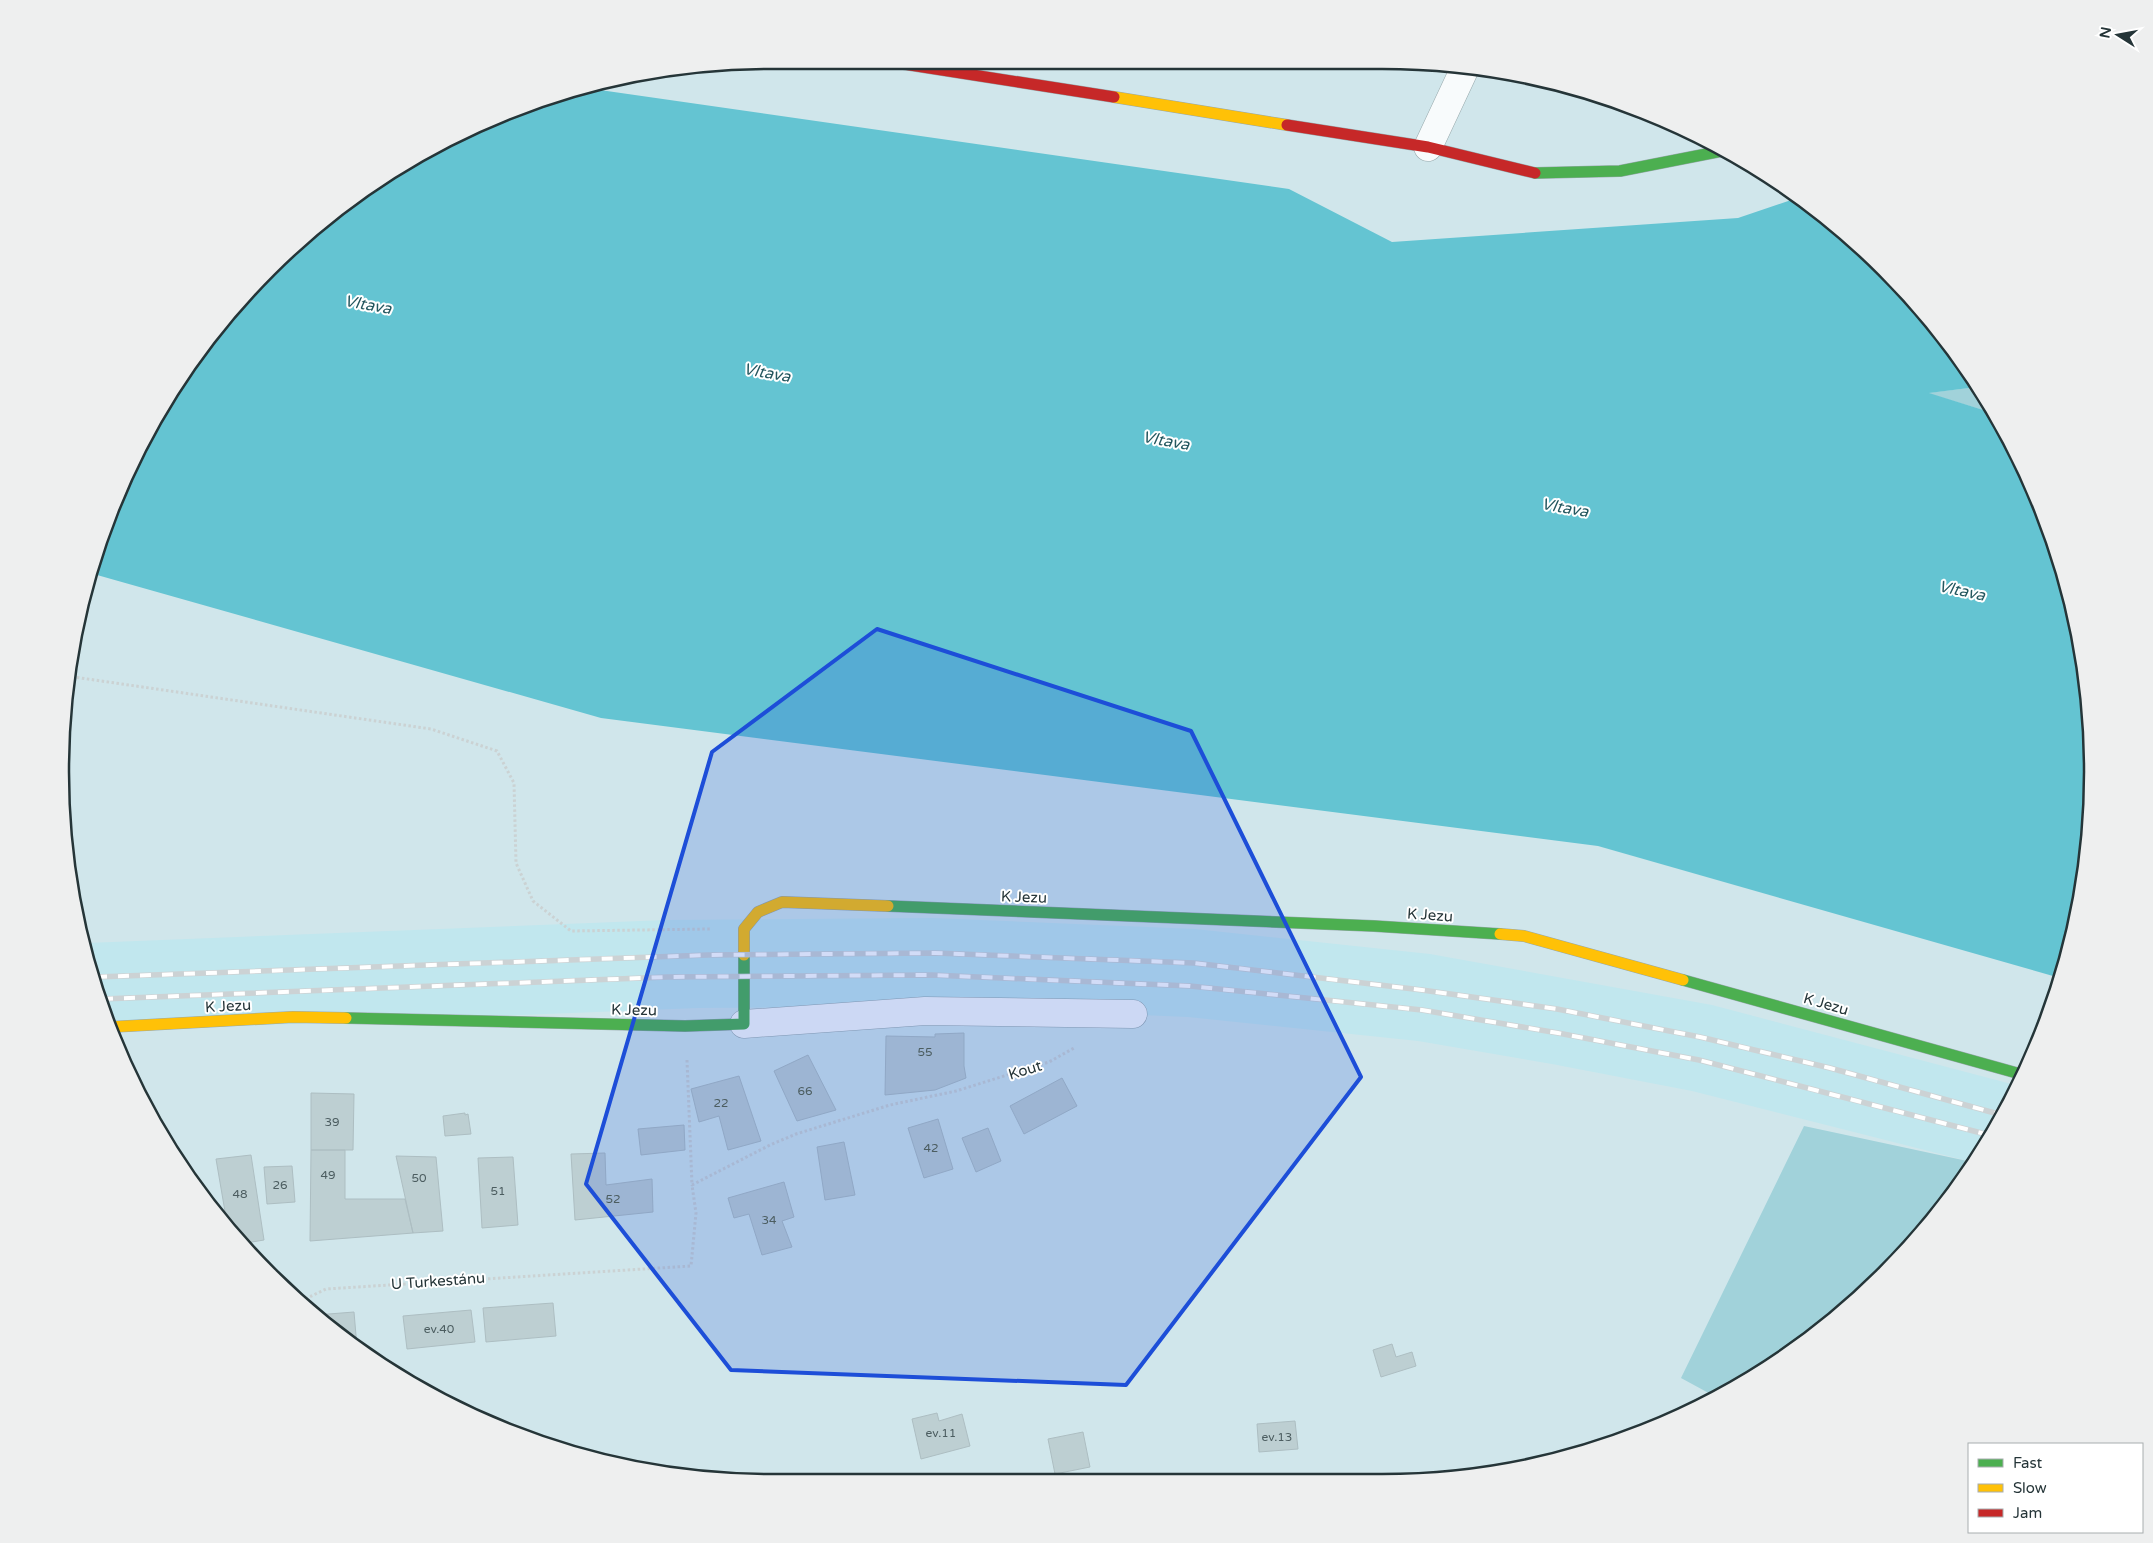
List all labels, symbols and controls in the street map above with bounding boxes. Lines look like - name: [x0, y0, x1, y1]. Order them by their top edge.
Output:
- north arrow: [2093, 10, 2143, 60]
- text: N: [2096, 25, 2115, 40]
- water label: Vltava: [343, 291, 394, 319]
- water label: Vltava: [742, 359, 793, 387]
- water label: Vltava: [1141, 427, 1192, 455]
- water label: Vltava: [1540, 494, 1591, 522]
- water label: Vltava: [1937, 576, 1988, 606]
- street label: K Jezu: [1001, 887, 1047, 907]
- street label: K Jezu: [1406, 904, 1454, 926]
- street label: K Jezu: [1801, 989, 1851, 1019]
- street label: K Jezu: [205, 996, 251, 1016]
- street label: K Jezu: [611, 1001, 657, 1019]
- house number: 55: [917, 1045, 933, 1059]
- street label: Kout: [1006, 1056, 1044, 1084]
- house number: 66: [797, 1084, 813, 1098]
- house number: 22: [713, 1096, 729, 1110]
- house number: 39: [324, 1115, 340, 1129]
- house number: 42: [923, 1141, 939, 1155]
- house number: 49: [320, 1168, 336, 1182]
- house number: 50: [411, 1171, 427, 1185]
- house number: 26: [272, 1178, 288, 1192]
- house number: 51: [490, 1184, 506, 1198]
- house number: 48: [232, 1187, 248, 1201]
- house number: 52: [605, 1192, 621, 1206]
- house number: 34: [761, 1213, 777, 1227]
- street label: U Turkestánu: [390, 1269, 486, 1293]
- house number: ev.40: [424, 1322, 455, 1336]
- house number: ev.11: [926, 1426, 956, 1440]
- house number: ev.13: [1262, 1430, 1292, 1444]
- legend: [1968, 1443, 2143, 1533]
- text: Fast: [2013, 1454, 2043, 1472]
- text: Slow: [2013, 1479, 2047, 1497]
- text: Jam: [2013, 1504, 2042, 1522]

